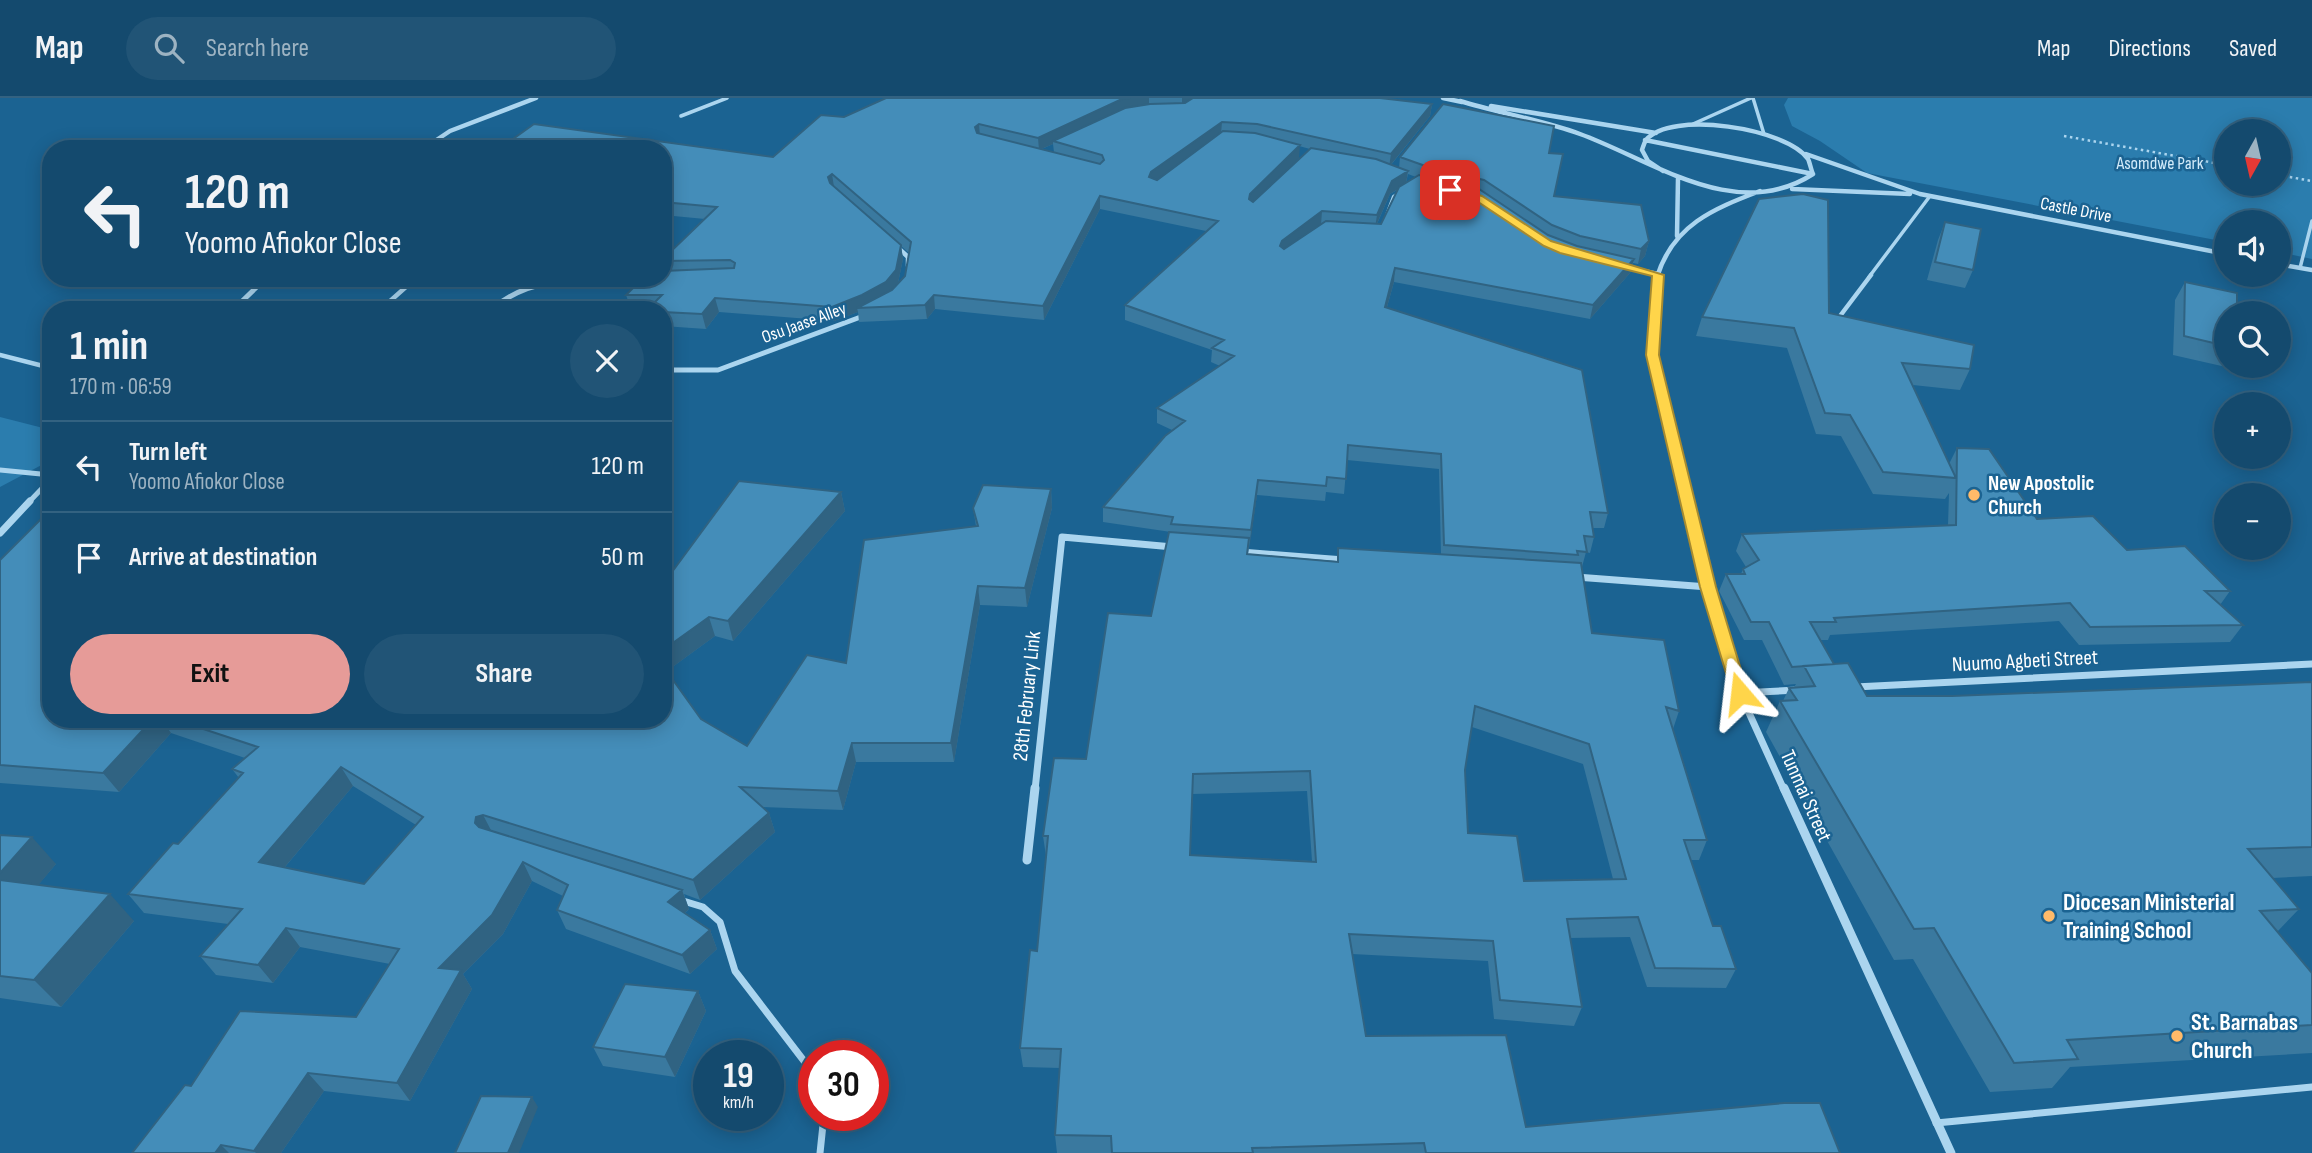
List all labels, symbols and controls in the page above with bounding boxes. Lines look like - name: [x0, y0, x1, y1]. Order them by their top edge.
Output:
- search box: [126, 17, 616, 80]
- text: Map: [35, 28, 84, 68]
- icon: search: [150, 29, 188, 67]
- text: Search here: [206, 33, 309, 64]
- text: Map: [2037, 34, 2070, 63]
- text: Directions: [2108, 34, 2191, 63]
- text: Saved: [2229, 34, 2277, 63]
- north arrow: [2214, 119, 2291, 196]
- map controls: [2214, 119, 2291, 560]
- park label: Asomdwe Park: [2115, 153, 2204, 174]
- pin: [1420, 160, 1480, 220]
- text: 120 m: [185, 164, 290, 223]
- icon: left: [70, 168, 161, 259]
- icon: arrive: [1431, 171, 1469, 209]
- street label: Castle Drive: [2039, 193, 2113, 227]
- button: sound: [2214, 210, 2291, 287]
- text: Yoomo Afiokor Close: [185, 224, 402, 263]
- street label: Osu Jaase Alley: [759, 298, 849, 348]
- button: search: [2214, 301, 2291, 378]
- text: 1 min: [70, 321, 148, 372]
- button: close: [570, 324, 644, 398]
- text: 170 m · 06:59: [70, 373, 172, 401]
- button: +: [2214, 392, 2291, 469]
- text: Turn left: [129, 437, 207, 468]
- icon: left: [70, 448, 108, 486]
- text: 120 m: [591, 451, 644, 482]
- text: Yoomo Afiokor Close: [129, 468, 285, 496]
- place label: New Apostolic Church: [1988, 471, 2094, 520]
- button: −: [2214, 483, 2291, 560]
- marker: New Apostolic Church: [1966, 487, 1982, 503]
- icon: arrive: [70, 539, 108, 577]
- text: Arrive at destination: [129, 542, 317, 573]
- text: 50 m: [601, 542, 644, 573]
- street label: 28th February Link: [1008, 630, 1046, 762]
- button: Exit: [70, 634, 350, 714]
- button: Share: [364, 634, 644, 714]
- street label: Nuumo Agbeti Street: [1951, 645, 2099, 677]
- position arrow: [1703, 656, 1777, 730]
- street label: Tunmai Street: [1775, 746, 1837, 846]
- place label: Diocesan Ministerial Training School: [2063, 888, 2234, 945]
- marker: Diocesan Ministerial Training School: [2041, 908, 2057, 924]
- place label: St. Barnabas Church: [2191, 1008, 2298, 1065]
- marker: St. Barnabas Church: [2169, 1028, 2185, 1044]
- speed limit sign: 30: [798, 1040, 889, 1131]
- text: 19: [723, 1055, 754, 1098]
- text: km/h: [723, 1092, 754, 1113]

